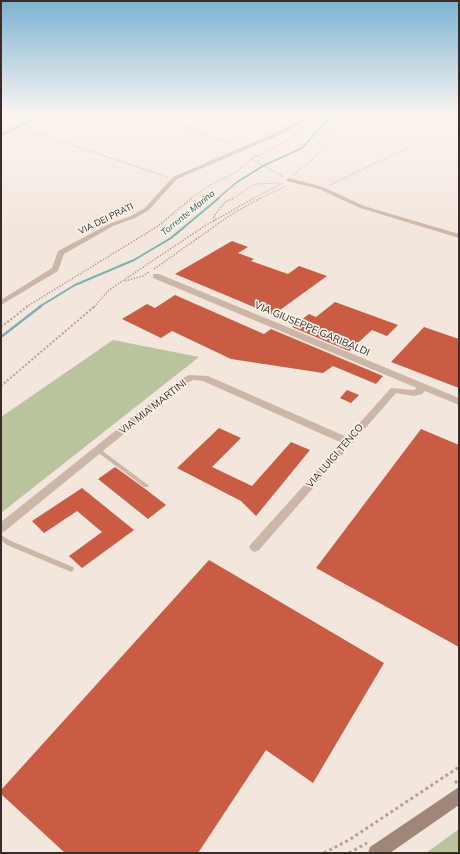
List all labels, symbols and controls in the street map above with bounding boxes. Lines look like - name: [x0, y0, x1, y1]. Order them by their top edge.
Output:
- water label: Torrente Marina: [159, 188, 217, 238]
- street label: VIA DEI PRATI: [77, 201, 135, 237]
- street label: VIA GIUSEPPE GARIBALDI: [253, 299, 371, 359]
- street label: VIA MIA MARTINI: [117, 377, 189, 437]
- street label: VIA LUIGI TENCO: [304, 422, 366, 490]

